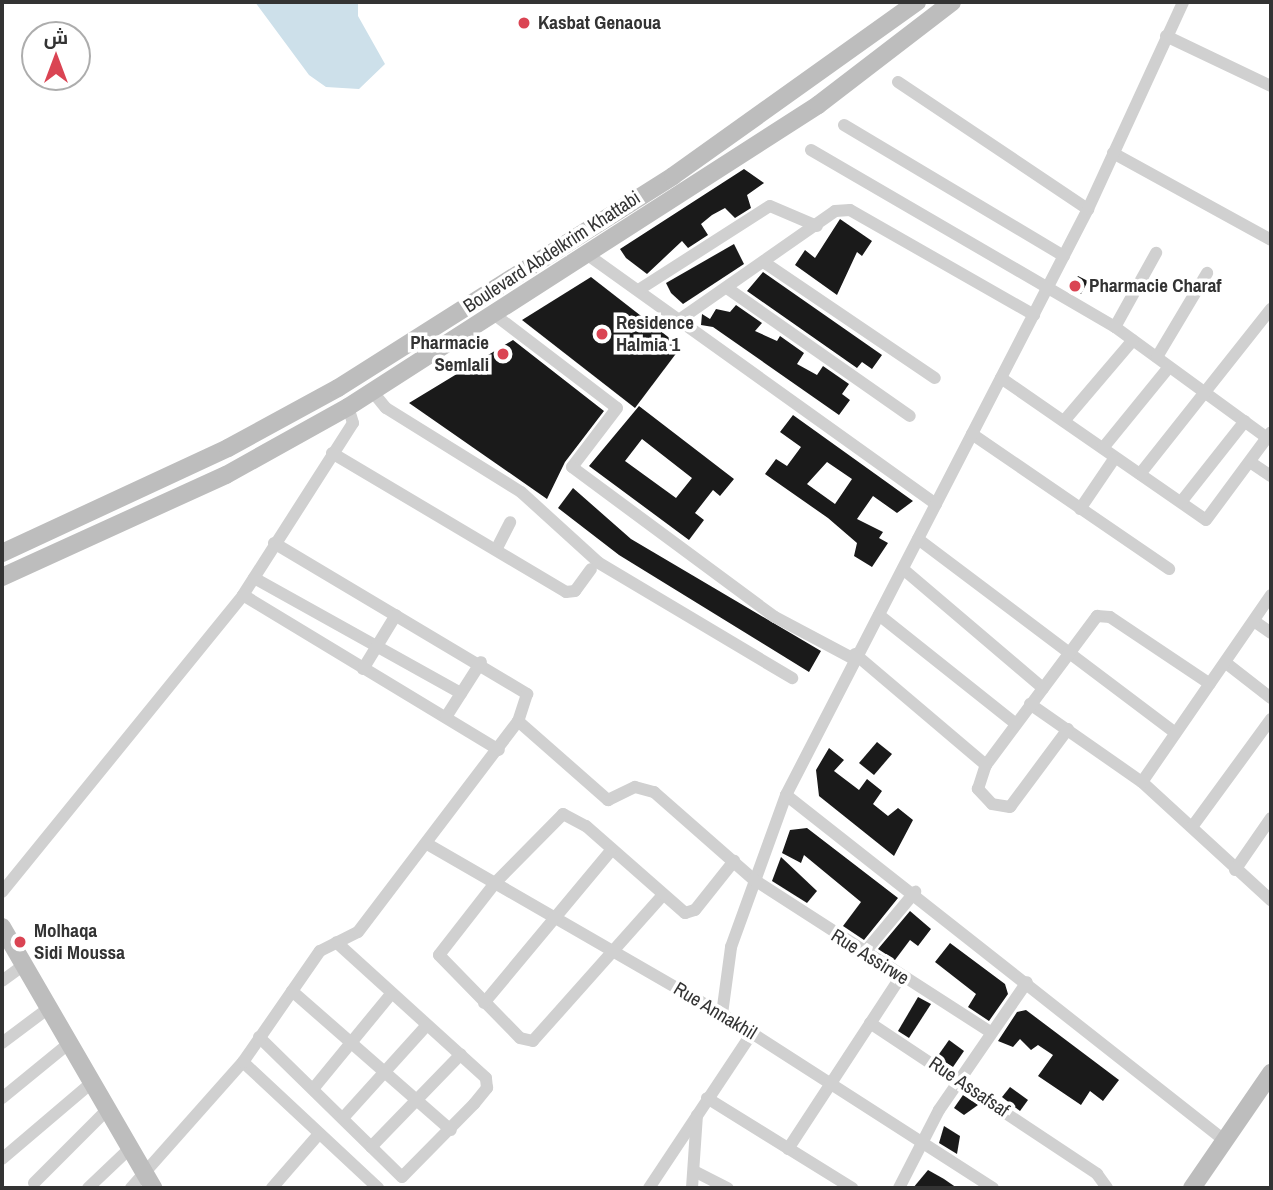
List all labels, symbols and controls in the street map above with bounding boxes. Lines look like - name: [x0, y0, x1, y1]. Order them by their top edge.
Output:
- place label: Kasbat Genaoua: [538, 12, 661, 34]
- marker: Kasbat Genaoua: [516, 15, 532, 31]
- north arrow: [21, 21, 91, 91]
- text: ش: [44, 24, 68, 50]
- street label: Boulevard Abdelkrim Khattabi: [459, 186, 645, 318]
- place label: Pharmacie Charaf: [1089, 275, 1221, 297]
- marker: Pharmacie Charaf: [1067, 278, 1083, 294]
- place label: Residence Halmia 1: [616, 312, 694, 356]
- marker: Residence Halmia 1: [594, 326, 610, 342]
- place label: Pharmacie Semlali: [410, 332, 489, 376]
- marker: Pharmacie Semlali: [495, 346, 511, 362]
- place label: Molhaqa Sidi Moussa: [34, 920, 125, 964]
- street label: Rue Assirwe: [827, 924, 913, 990]
- marker: Molhaqa Sidi Moussa: [12, 934, 28, 950]
- street label: Rue Annakhil: [669, 977, 761, 1045]
- street label: Rue Assafsaf: [924, 1052, 1014, 1122]

